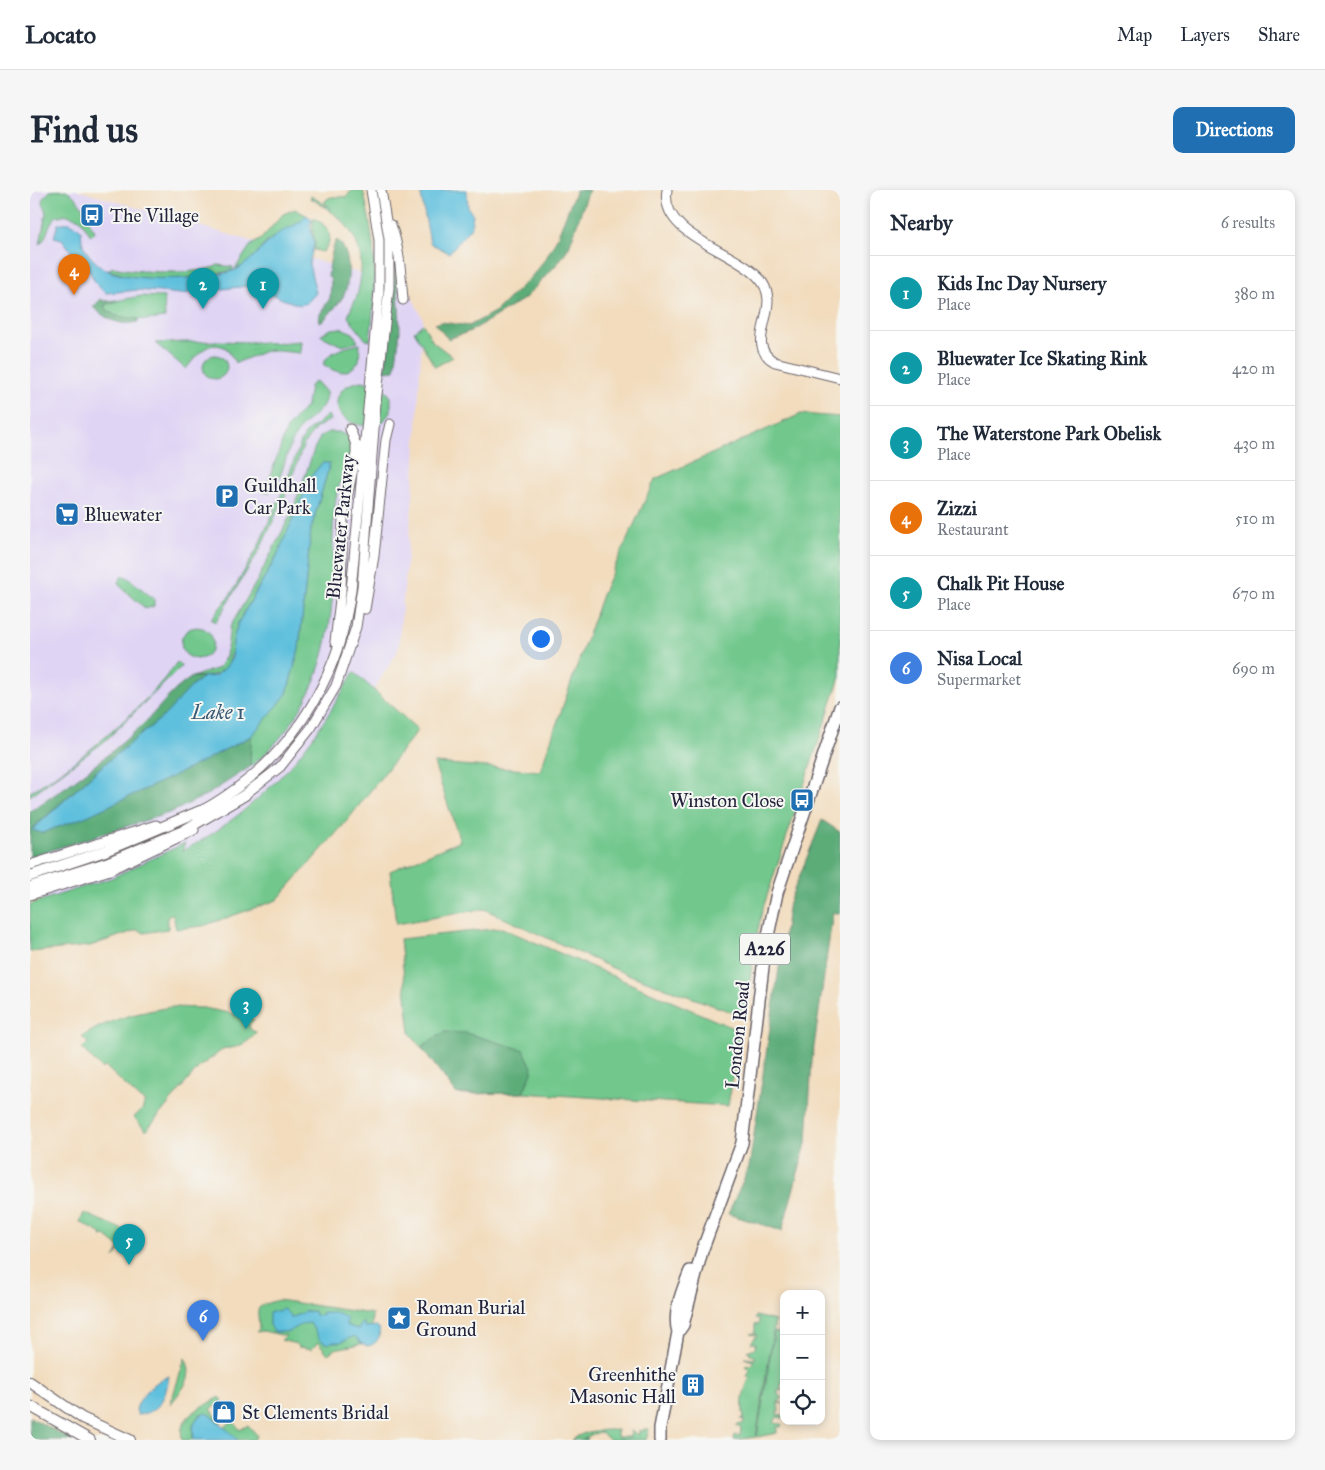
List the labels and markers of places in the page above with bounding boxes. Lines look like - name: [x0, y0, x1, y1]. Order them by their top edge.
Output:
- bus stop icon: The Village: [79, 202, 105, 228]
- place label: The Village: [110, 204, 199, 228]
- pin: 4: [58, 254, 90, 295]
- pin: 2: [187, 268, 219, 309]
- pin: 1: [247, 268, 279, 309]
- place label: Guildhall Car Park: [244, 474, 318, 519]
- parking icon: Guildhall Car Park: [214, 483, 240, 509]
- supermarket icon: Bluewater: [54, 501, 80, 527]
- place label: Bluewater: [84, 503, 163, 526]
- bus stop icon: Winston Close: [789, 787, 815, 813]
- place label: Winston Close: [670, 789, 784, 812]
- pin: 3: [230, 988, 262, 1029]
- pin: 5: [113, 1224, 145, 1265]
- place label: Roman Burial Ground: [416, 1296, 526, 1341]
- pin: 6: [187, 1300, 219, 1341]
- place icon: Roman Burial Ground: [386, 1305, 412, 1331]
- place label: Greenhithe Masonic Hall: [569, 1363, 677, 1408]
- building icon: Greenhithe Masonic Hall: [680, 1372, 706, 1398]
- shop icon: St Clements Bridal: [211, 1399, 237, 1425]
- place label: St Clements Bridal: [242, 1401, 390, 1424]

